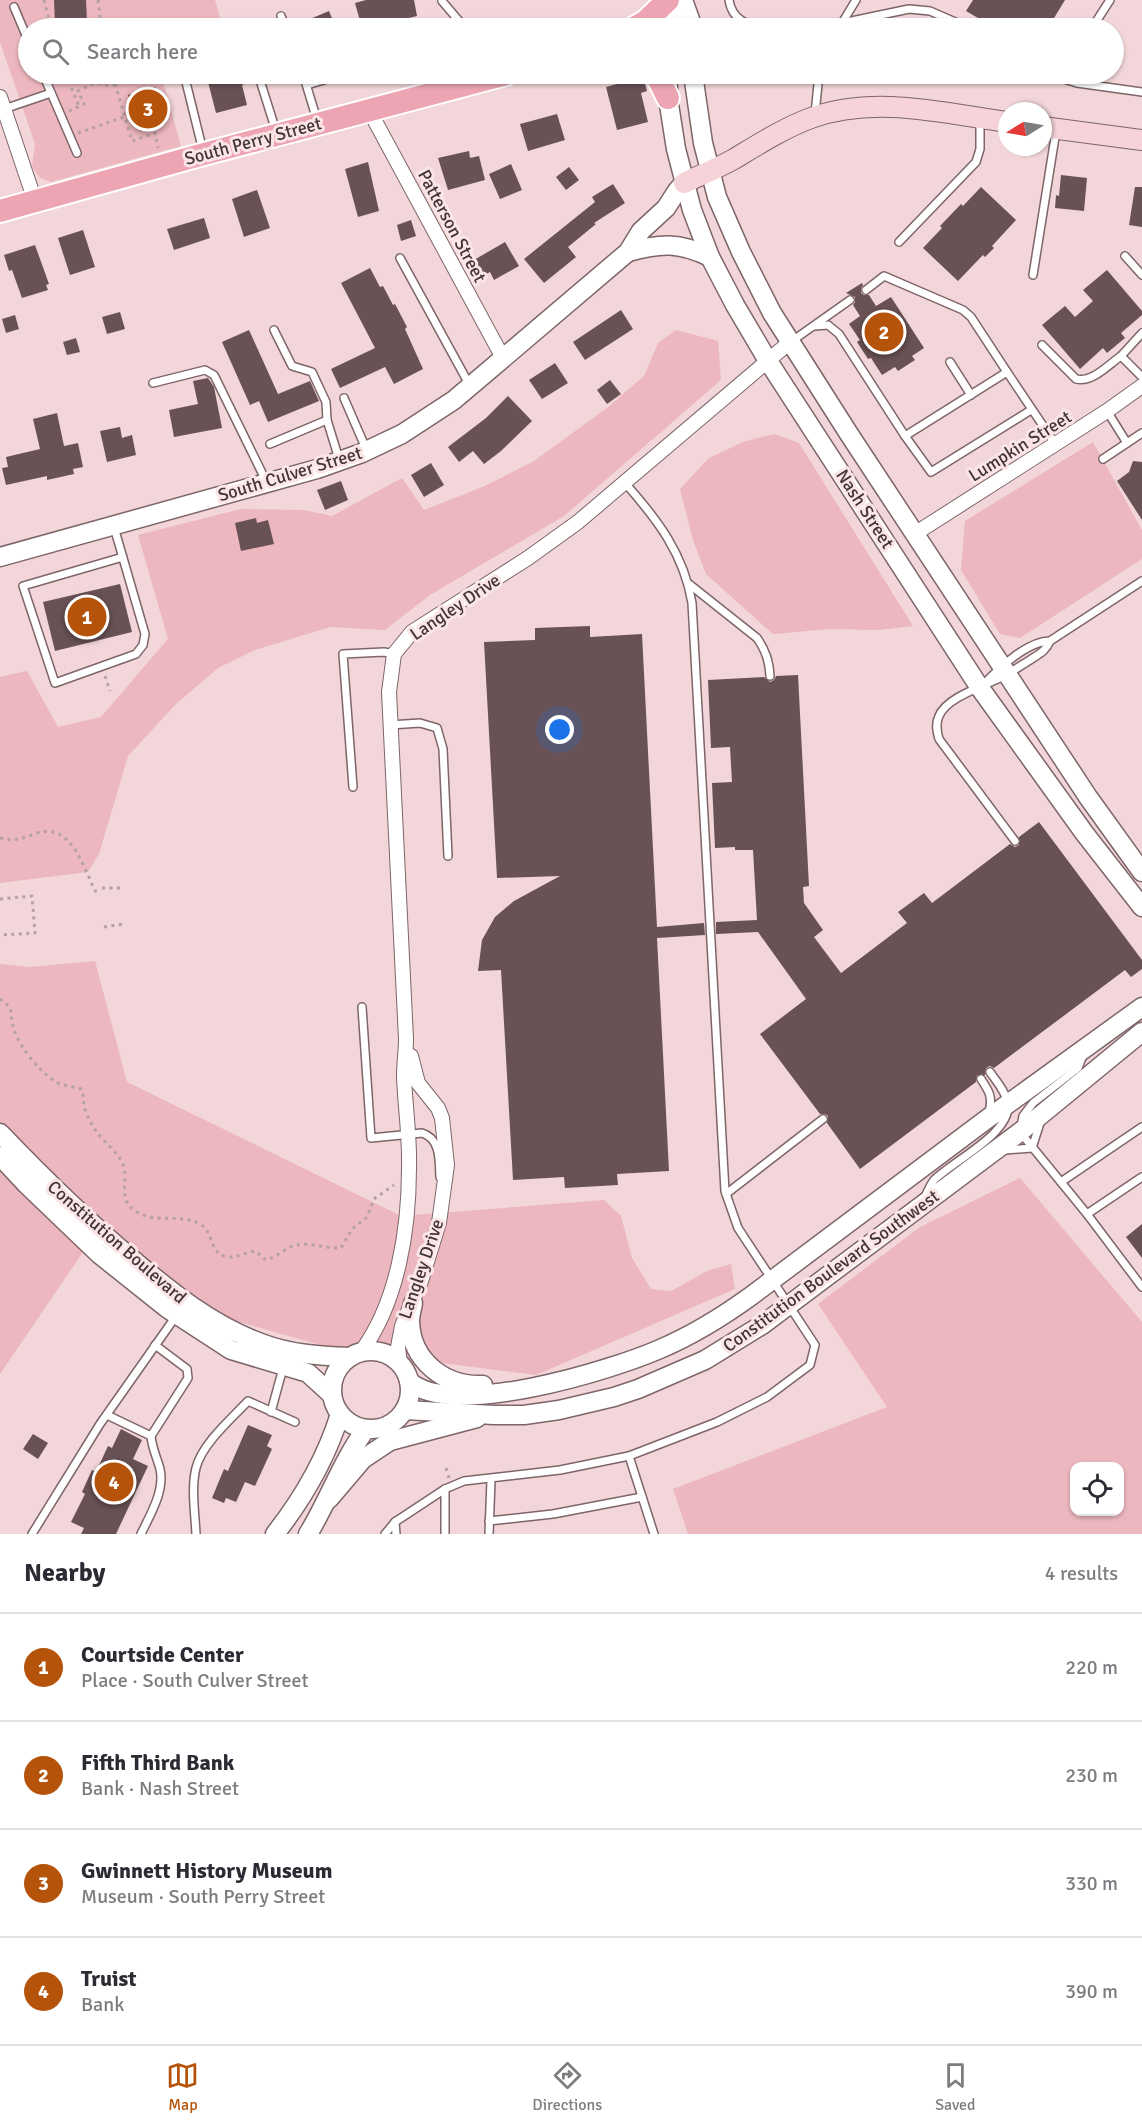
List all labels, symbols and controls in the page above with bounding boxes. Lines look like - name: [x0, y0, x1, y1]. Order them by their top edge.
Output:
- search box: [18, 18, 1124, 84]
- icon: search: [39, 35, 72, 68]
- text: Search here: [87, 38, 198, 65]
- pin: 3: [128, 86, 168, 132]
- north arrow: [998, 102, 1052, 156]
- street label: South Perry Street: [182, 112, 324, 170]
- street label: Patterson Street: [413, 166, 491, 286]
- pin: 2: [864, 310, 904, 354]
- street label: Lumpkin Street: [964, 406, 1076, 486]
- street label: South Culver Street: [215, 442, 365, 506]
- street label: Nash Street: [831, 465, 899, 553]
- street label: Langley Drive: [406, 569, 504, 645]
- pin: 1: [68, 594, 106, 640]
- your location: [545, 715, 574, 744]
- street label: Constitution Boulevard: [43, 1176, 191, 1308]
- street label: Constitution Boulevard Southwest: [719, 1185, 943, 1357]
- street label: Langley Drive: [394, 1216, 448, 1322]
- pin: 4: [94, 1460, 134, 1504]
- map controls: [1070, 1462, 1124, 1516]
- button: locate: [1070, 1462, 1124, 1516]
- text: Nearby: [24, 1557, 105, 1589]
- text: 4 results: [1045, 1561, 1118, 1586]
- text: Courtside Center: [81, 1641, 244, 1668]
- text: 1: [38, 1655, 49, 1680]
- text: 220 m: [1065, 1655, 1118, 1680]
- text: Place · South Culver Street: [81, 1668, 309, 1693]
- text: Fifth Third Bank: [81, 1749, 234, 1776]
- text: 2: [38, 1763, 49, 1788]
- text: 230 m: [1065, 1763, 1118, 1788]
- text: Bank · Nash Street: [81, 1776, 239, 1801]
- text: Gwinnett History Museum: [81, 1857, 332, 1884]
- text: 3: [38, 1871, 49, 1896]
- text: 330 m: [1065, 1871, 1118, 1896]
- text: Museum · South Perry Street: [81, 1884, 325, 1909]
- text: Truist: [81, 1965, 137, 1992]
- text: 4: [38, 1979, 49, 2004]
- text: 390 m: [1065, 1979, 1118, 2004]
- text: Bank: [81, 1992, 124, 2017]
- tab: Map: [166, 2059, 199, 2115]
- tab: Directions: [532, 2059, 602, 2115]
- tab: Saved: [935, 2059, 976, 2115]

